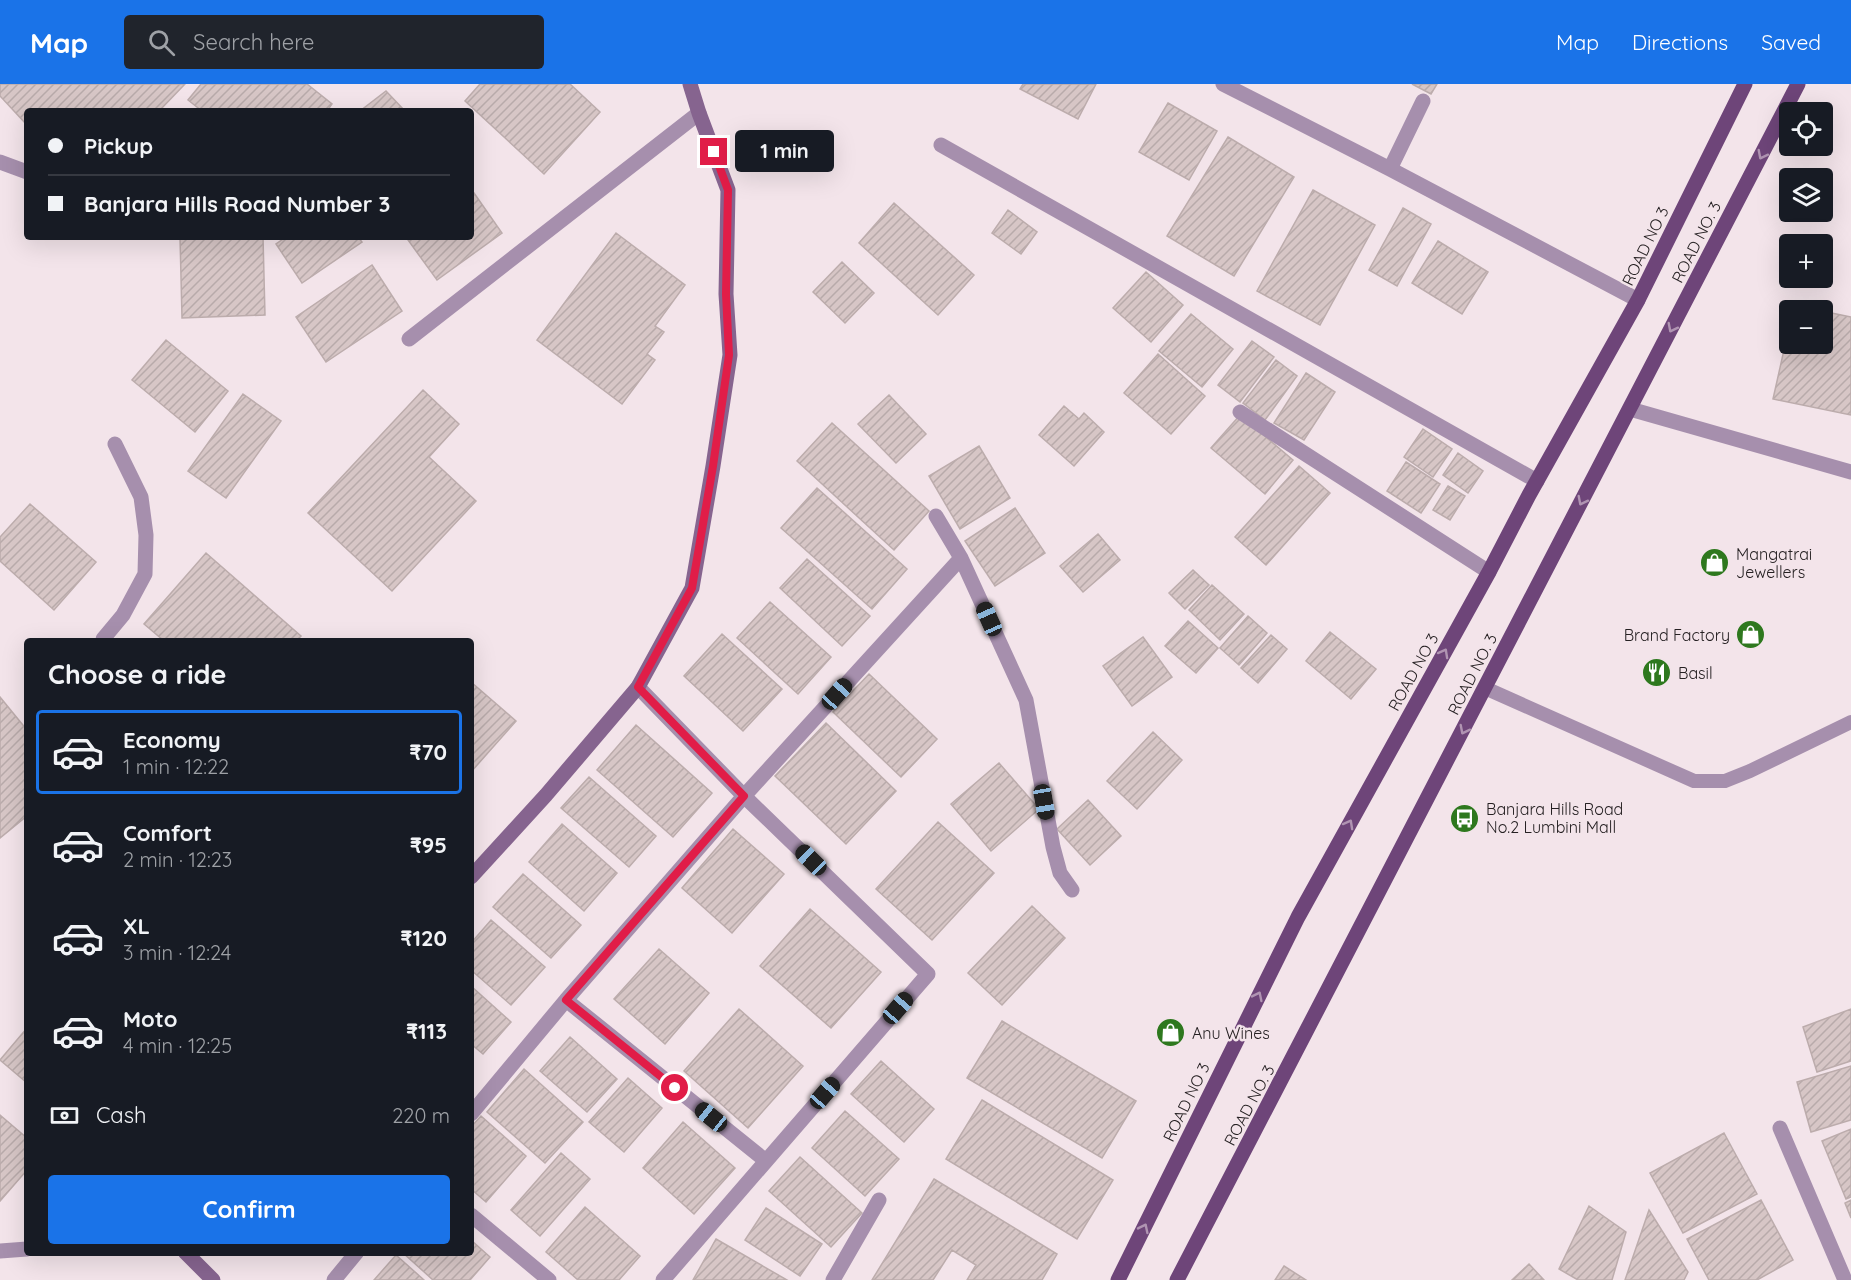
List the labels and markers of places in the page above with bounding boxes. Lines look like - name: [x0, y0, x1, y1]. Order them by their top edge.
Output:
- place label: Mangatrai Jewellers: [1736, 544, 1812, 582]
- shop icon: Mangatrai Jewellers: [1699, 547, 1731, 579]
- shop icon: Brand Factory: [1735, 619, 1767, 651]
- place label: Brand Factory: [1624, 625, 1730, 645]
- restaurant icon: Basil: [1641, 657, 1673, 689]
- place label: Basil: [1678, 663, 1713, 683]
- place label: Banjara Hills Road No.2 Lumbini Mall: [1486, 799, 1623, 837]
- bus stop icon: Banjara Hills Road No.2 Lumbini Mall: [1449, 802, 1481, 834]
- shop icon: Anu Wines: [1155, 1017, 1187, 1049]
- place label: Anu Wines: [1192, 1023, 1270, 1043]

